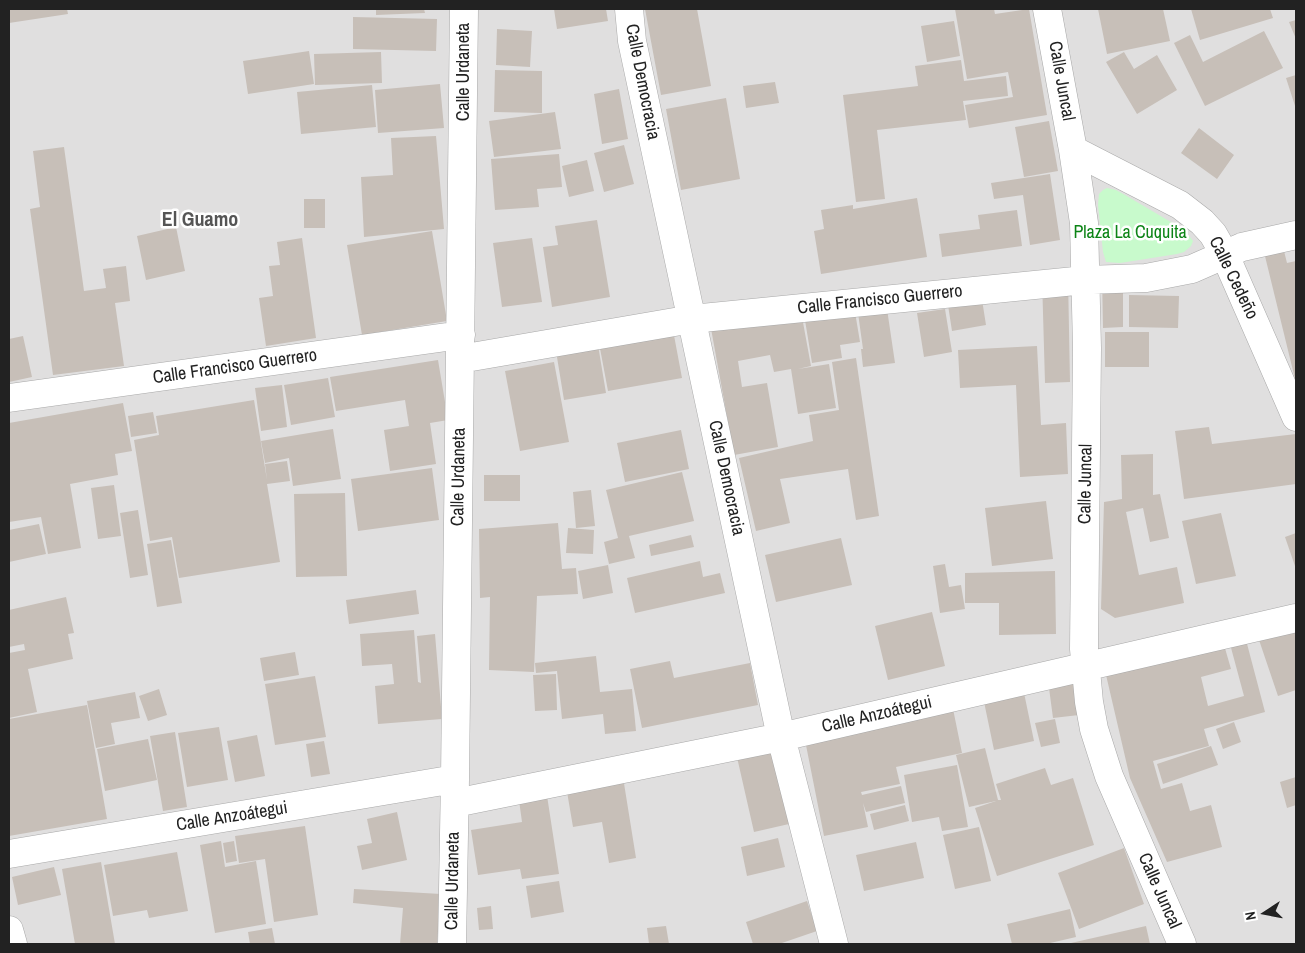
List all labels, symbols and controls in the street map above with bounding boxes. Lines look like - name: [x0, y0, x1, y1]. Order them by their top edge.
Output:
- street label: Calle Democracia: [620, 22, 664, 142]
- street label: Calle Urdaneta: [453, 23, 475, 121]
- street label: Calle Juncal: [1043, 40, 1079, 122]
- district label: El Guamo: [162, 209, 238, 233]
- park label: Plaza La Cuquita: [1073, 222, 1187, 244]
- street label: Calle Cedeño: [1204, 233, 1262, 323]
- street label: Calle Francisco Guerrero: [796, 281, 964, 319]
- street label: Calle Francisco Guerrero: [151, 345, 319, 389]
- street label: Calle Democracia: [703, 418, 749, 538]
- street label: Calle Urdaneta: [447, 428, 471, 526]
- street label: Calle Juncal: [1075, 444, 1097, 524]
- street label: Calle Anzoátegui: [820, 692, 934, 738]
- street label: Calle Anzoátegui: [175, 798, 289, 836]
- street label: Calle Urdaneta: [441, 832, 465, 930]
- street label: Calle Juncal: [1133, 850, 1185, 932]
- north arrow: [1240, 888, 1290, 938]
- text: N: [1241, 910, 1260, 922]

